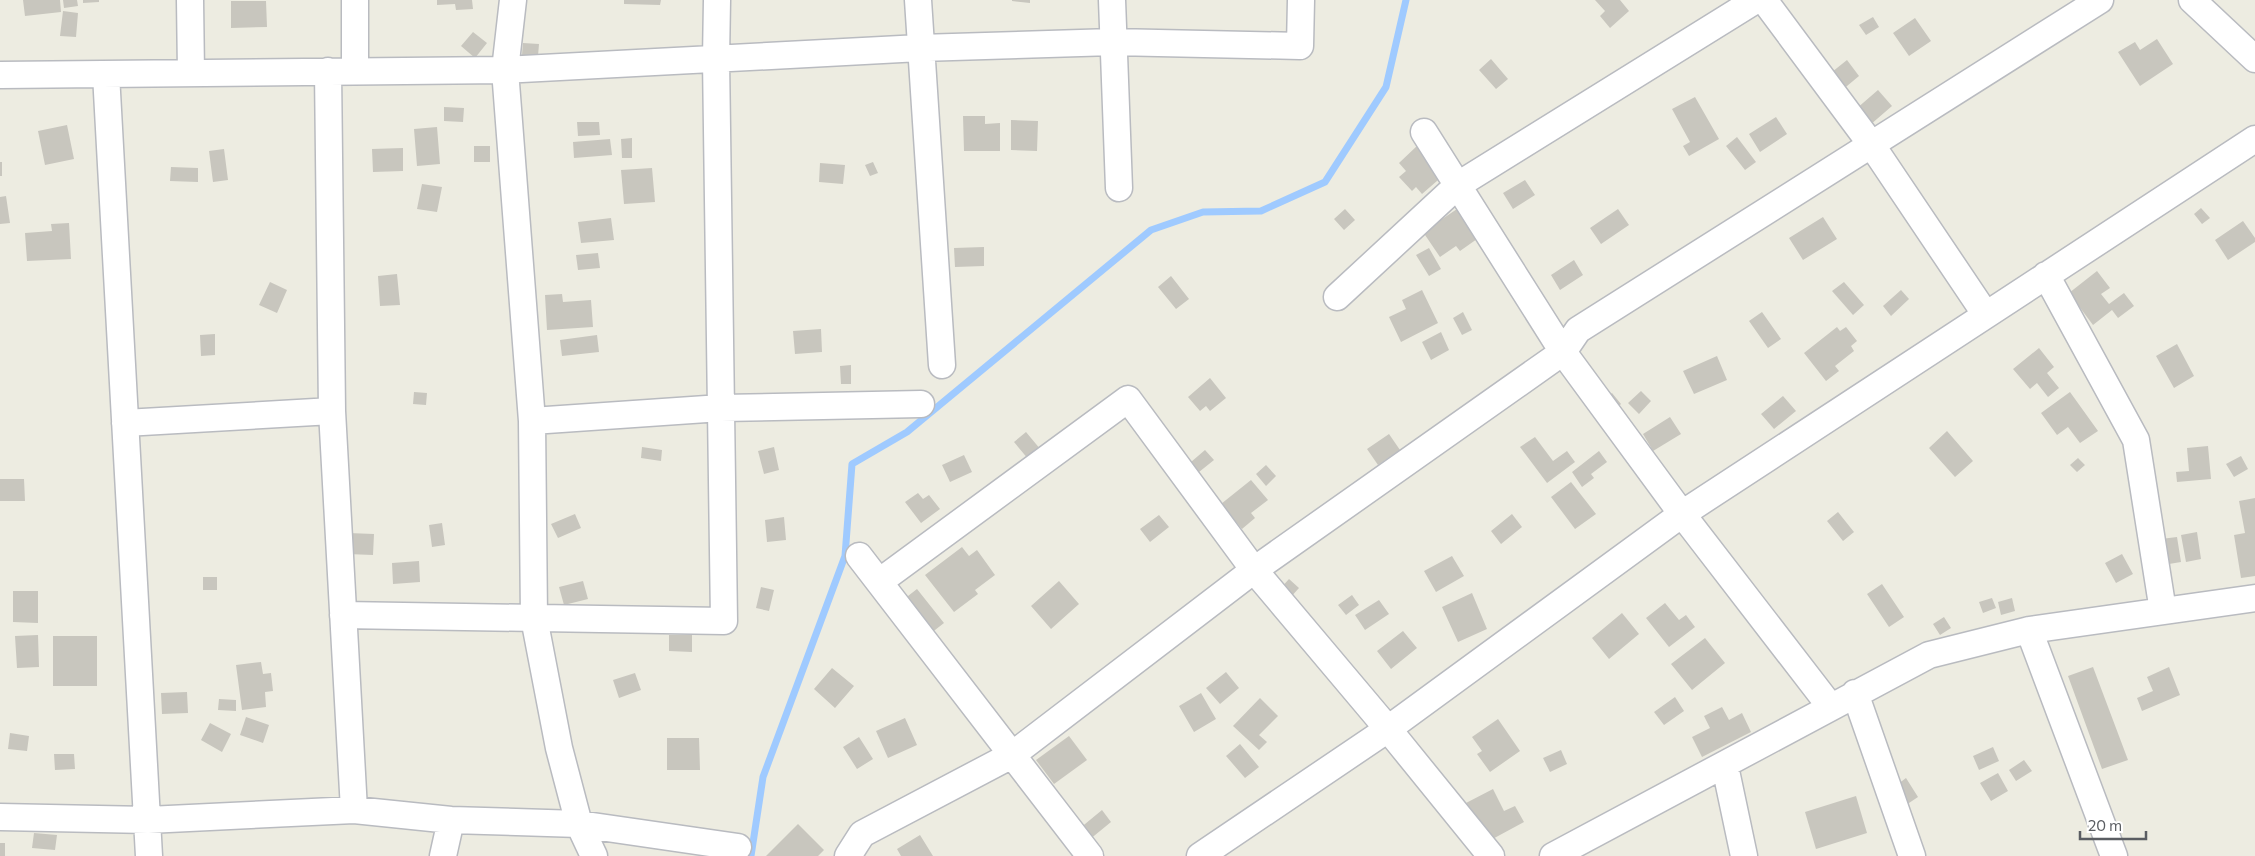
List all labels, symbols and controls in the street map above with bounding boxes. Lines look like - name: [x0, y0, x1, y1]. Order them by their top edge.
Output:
- scale bar: [2080, 808, 2146, 840]
- text: 20 m: [2088, 816, 2122, 834]

